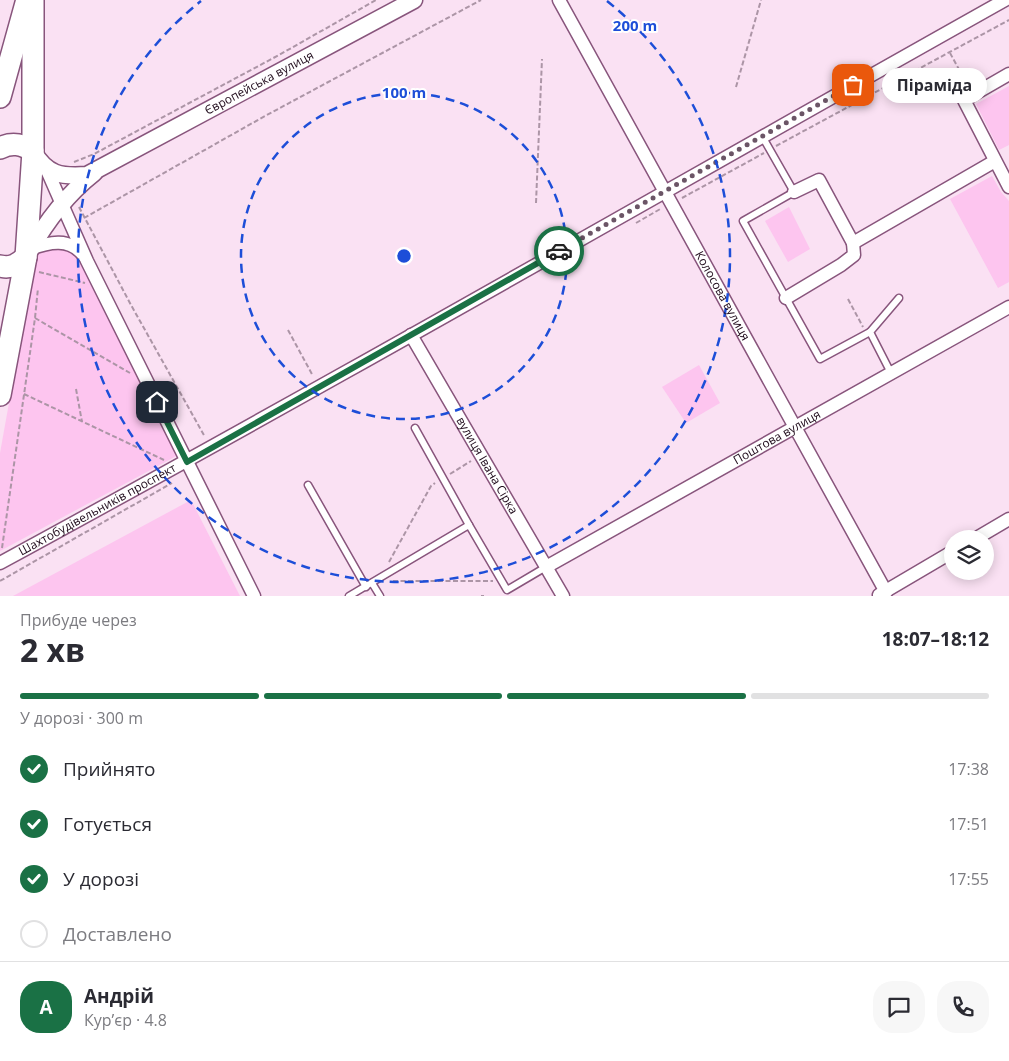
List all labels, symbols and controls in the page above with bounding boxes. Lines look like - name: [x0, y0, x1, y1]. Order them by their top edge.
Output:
- text: 200 m: [613, 15, 657, 35]
- street label: Європейська вулиця: [201, 46, 316, 119]
- pin: [832, 64, 874, 106]
- callout: Піраміда: [883, 68, 988, 102]
- icon: bag: [839, 71, 867, 99]
- text: Піраміда: [897, 74, 972, 96]
- text: 100 m: [382, 82, 426, 102]
- courier: [534, 226, 584, 276]
- icon: car: [545, 237, 573, 265]
- centre of rings: [395, 247, 413, 265]
- street label: Колосова вулиця: [691, 248, 754, 343]
- pin: [136, 381, 178, 423]
- icon: home: [143, 388, 171, 416]
- street label: Поштова вулиця: [730, 405, 824, 468]
- street label: вулиця Івана Сірка: [452, 413, 522, 517]
- street label: Шахтобудівельників проспект: [15, 459, 179, 559]
- map controls: [944, 530, 994, 580]
- button: layers: [944, 530, 994, 580]
- text: Прибуде через: [20, 609, 137, 631]
- text: 18:07–18:12: [882, 626, 989, 652]
- text: 2 хв: [20, 628, 85, 671]
- text: У дорозі · 300 m: [20, 707, 143, 729]
- icon: check: [20, 755, 48, 783]
- text: Прийнято: [63, 756, 156, 782]
- text: 17:38: [948, 758, 989, 780]
- icon: check: [20, 810, 48, 838]
- text: Готується: [63, 811, 152, 837]
- text: 17:51: [948, 813, 989, 835]
- icon: check: [20, 865, 48, 893]
- text: У дорозі: [63, 866, 139, 892]
- text: 17:55: [948, 868, 989, 890]
- text: Доставлено: [63, 921, 172, 947]
- button: chat: [873, 981, 925, 1033]
- button: phone: [937, 981, 989, 1033]
- text: Андрій: [84, 983, 154, 1009]
- text: А: [39, 994, 53, 1020]
- text: Кур’єр · 4.8: [84, 1009, 167, 1031]

